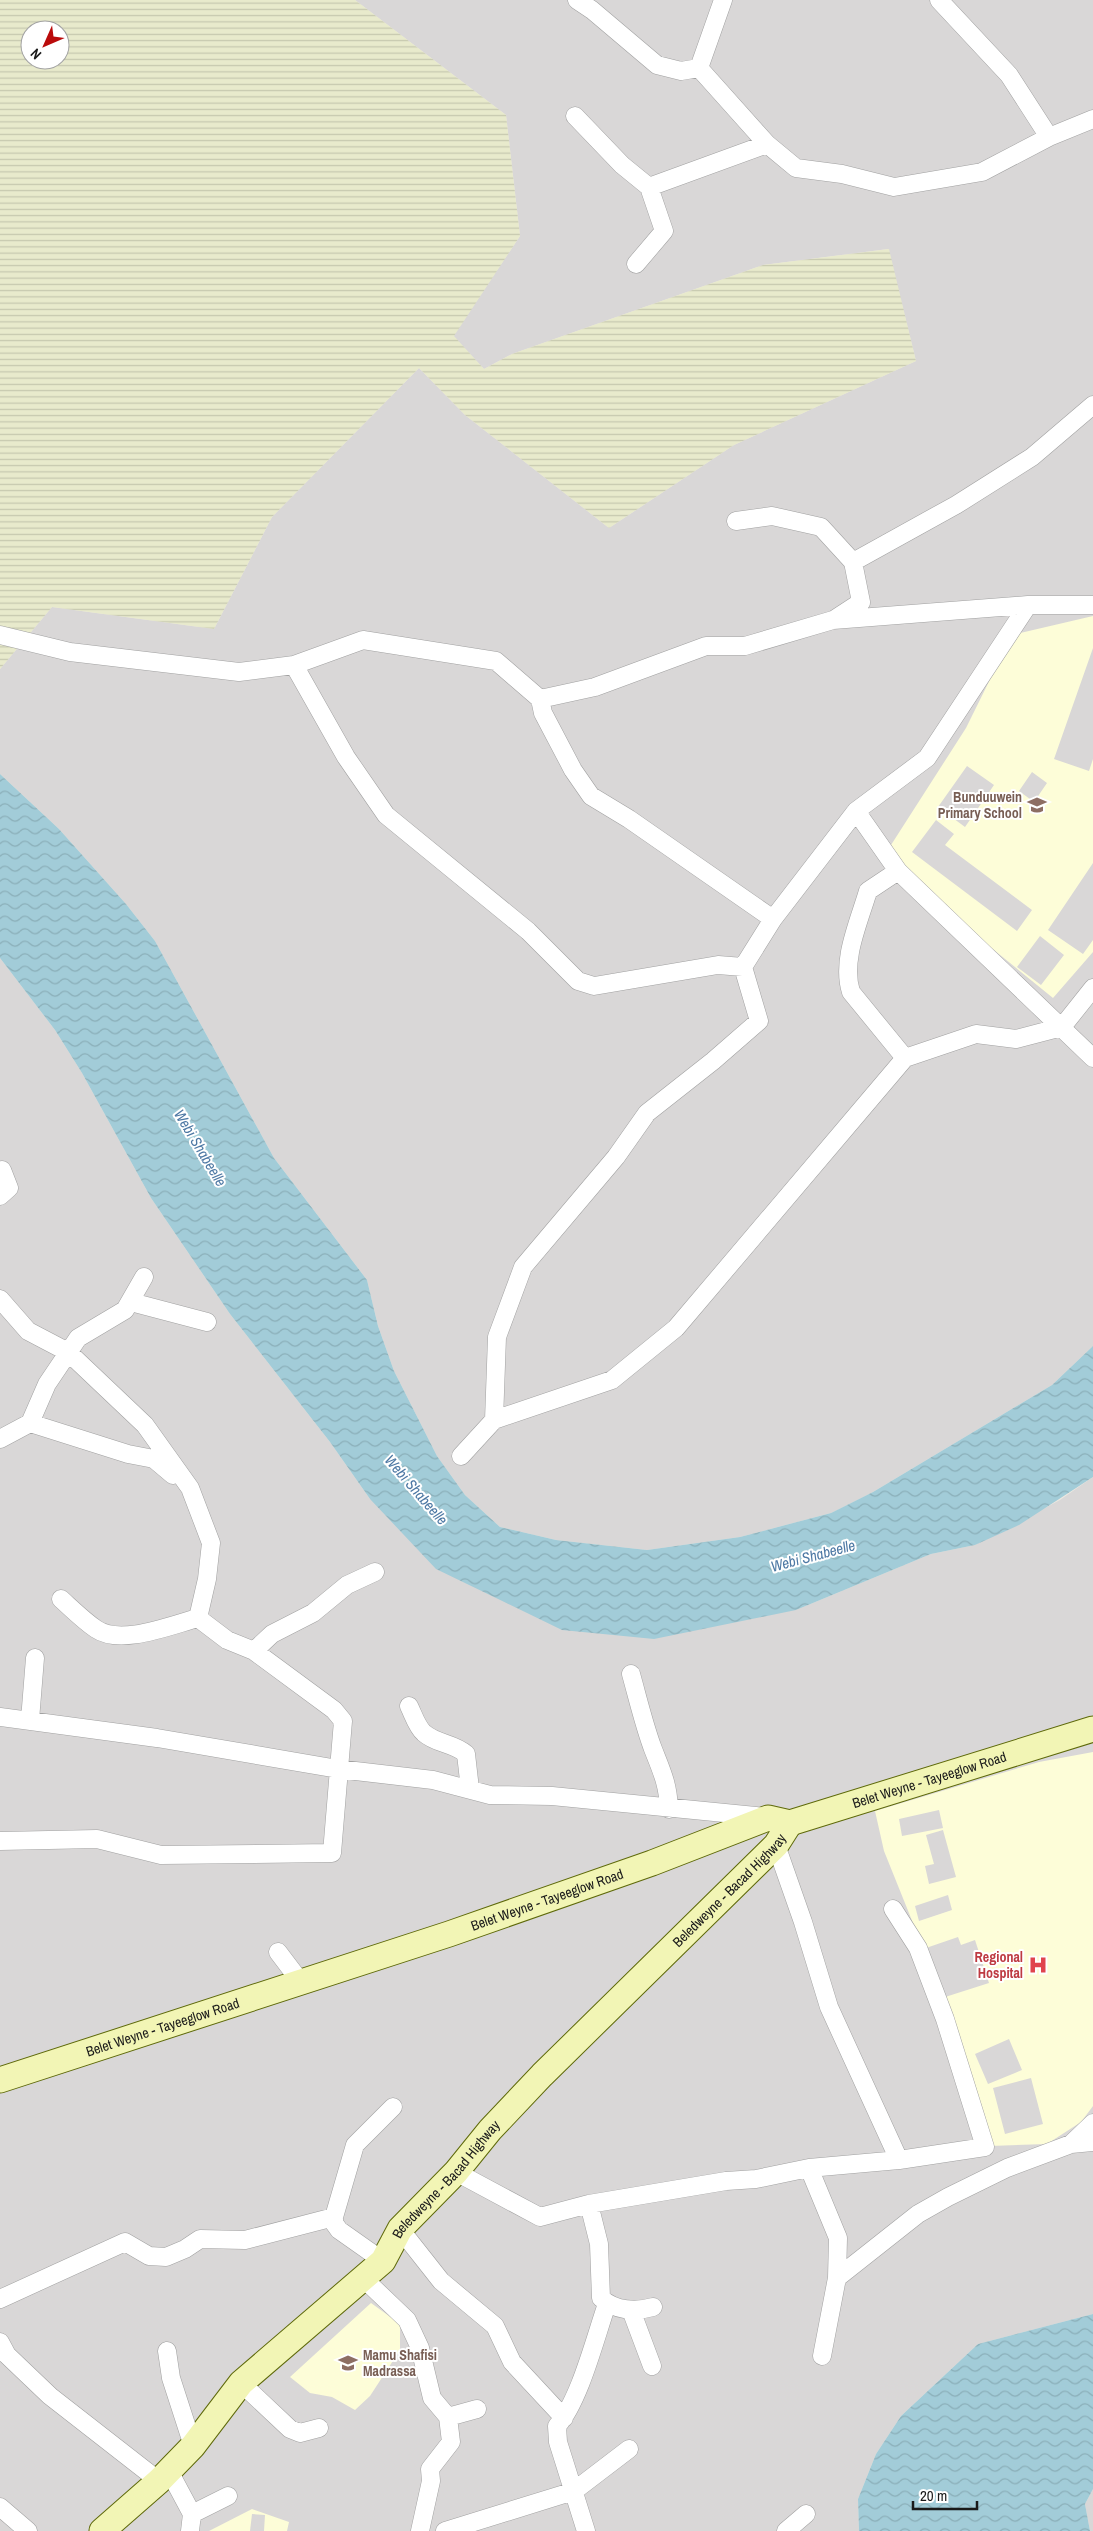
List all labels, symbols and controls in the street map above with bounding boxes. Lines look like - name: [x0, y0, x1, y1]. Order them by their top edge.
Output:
- north arrow: [20, 20, 70, 70]
- text: N: [27, 45, 45, 63]
- place label: Bunduuwein Primary School: [938, 788, 1022, 822]
- school or university icon: Bunduuwein Primary School: [1026, 794, 1048, 816]
- water label: Webi Shabeelle: [169, 1105, 232, 1190]
- water label: Webi Shabeelle: [380, 1450, 453, 1529]
- water label: Webi Shabeelle: [768, 1534, 858, 1577]
- street label: Belet Weyne - Tayeeglow Road: [850, 1747, 1008, 1812]
- street label: Beledweyne - Bacad Highway: [669, 1830, 790, 1951]
- street label: Belet Weyne - Tayeeglow Road: [468, 1865, 626, 1935]
- place label: Regional Hospital: [975, 1948, 1023, 1982]
- hospital icon: Regional Hospital: [1027, 1954, 1049, 1976]
- street label: Belet Weyne - Tayeeglow Road: [84, 1994, 242, 2060]
- street label: Beledweyne - Bacad Highway: [388, 2116, 504, 2241]
- place label: Mamu Shafisi Madrassa: [363, 2346, 437, 2380]
- school or university icon: Mamu Shafisi Madrassa: [337, 2352, 359, 2374]
- scale bar: [913, 2478, 977, 2510]
- text: 20 m: [920, 2485, 947, 2506]

